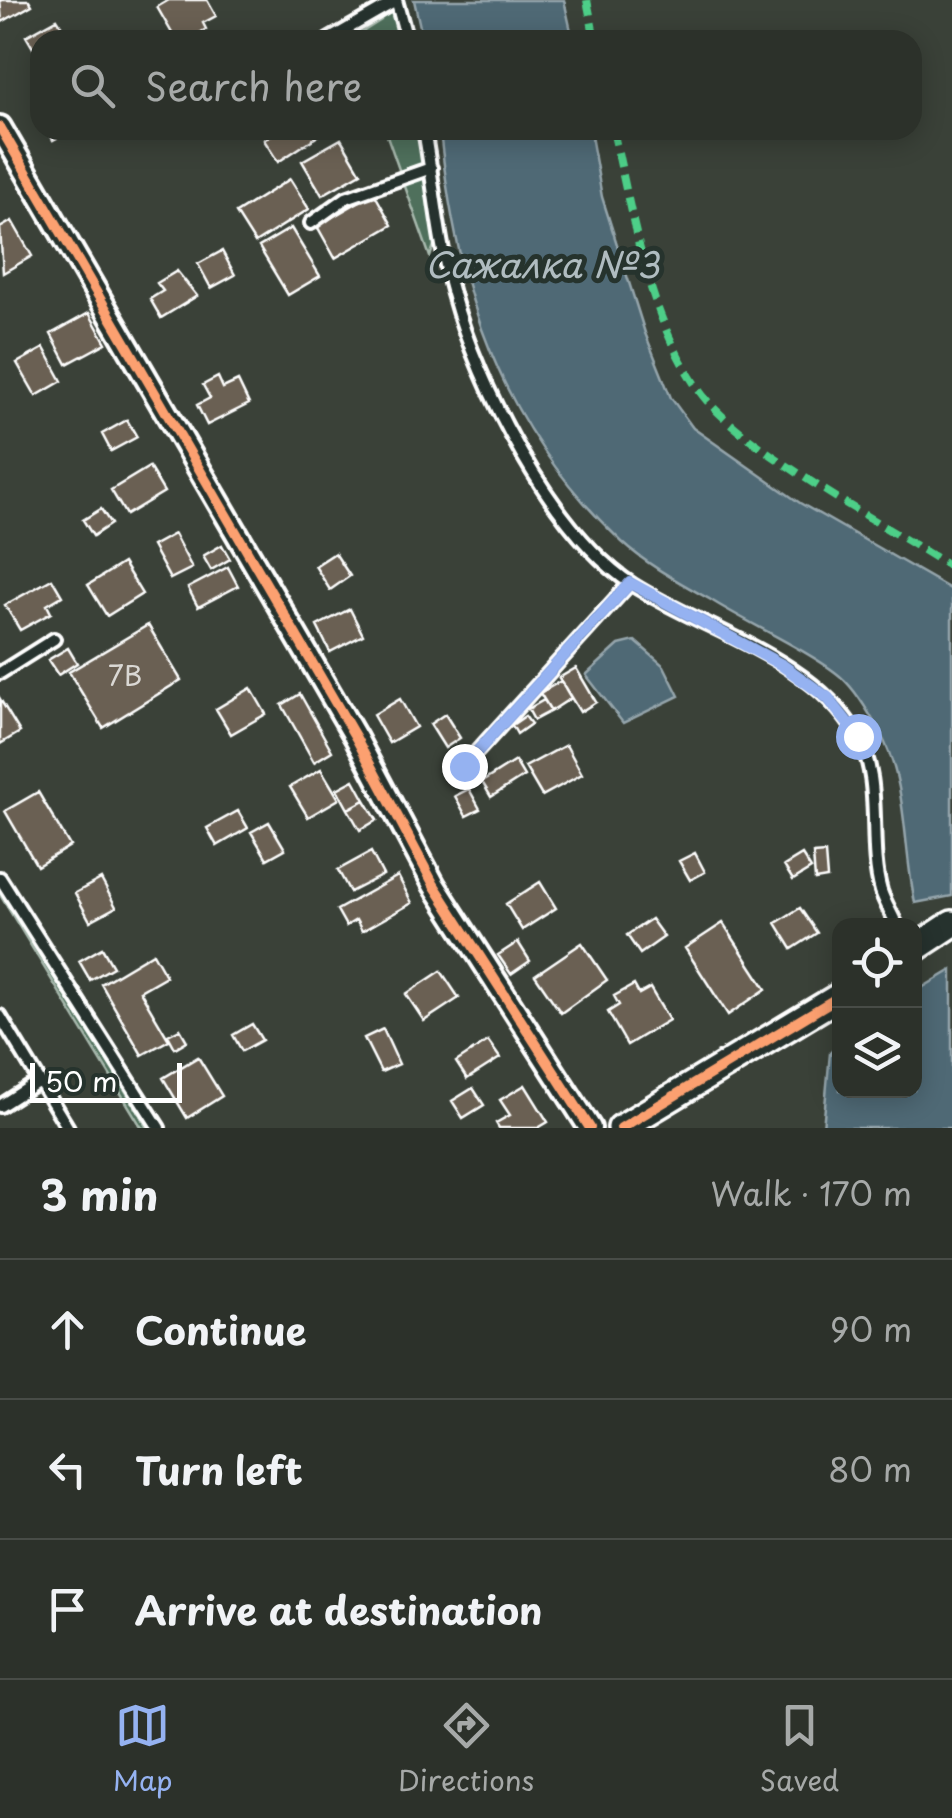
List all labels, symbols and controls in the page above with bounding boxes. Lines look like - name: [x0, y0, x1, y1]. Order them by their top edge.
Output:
- search box: [30, 30, 922, 140]
- text: Search here: [145, 57, 362, 114]
- icon: search: [65, 58, 120, 113]
- water label: Сажалка №3: [425, 237, 660, 290]
- house number: 7В: [108, 653, 142, 696]
- route start: [836, 714, 882, 760]
- route end: [442, 744, 488, 790]
- map controls: [832, 918, 922, 1098]
- button: locate: [832, 918, 922, 1008]
- button: layers: [832, 1008, 922, 1098]
- scale bar: [30, 1058, 182, 1102]
- text: 50 m: [45, 1059, 118, 1102]
- text: 3 min: [40, 1162, 158, 1225]
- text: Walk · 170 m: [710, 1169, 912, 1217]
- text: Continue: [135, 1301, 306, 1358]
- icon: ahead: [40, 1302, 95, 1357]
- text: 90 m: [830, 1305, 912, 1353]
- text: Turn left: [135, 1441, 303, 1498]
- icon: left: [40, 1442, 95, 1497]
- text: 80 m: [828, 1445, 912, 1493]
- text: Arrive at destination: [135, 1581, 543, 1638]
- icon: arrive: [40, 1582, 95, 1637]
- tab: Map: [113, 1698, 173, 1801]
- tab: Directions: [398, 1698, 534, 1801]
- tab: Saved: [760, 1698, 839, 1801]

